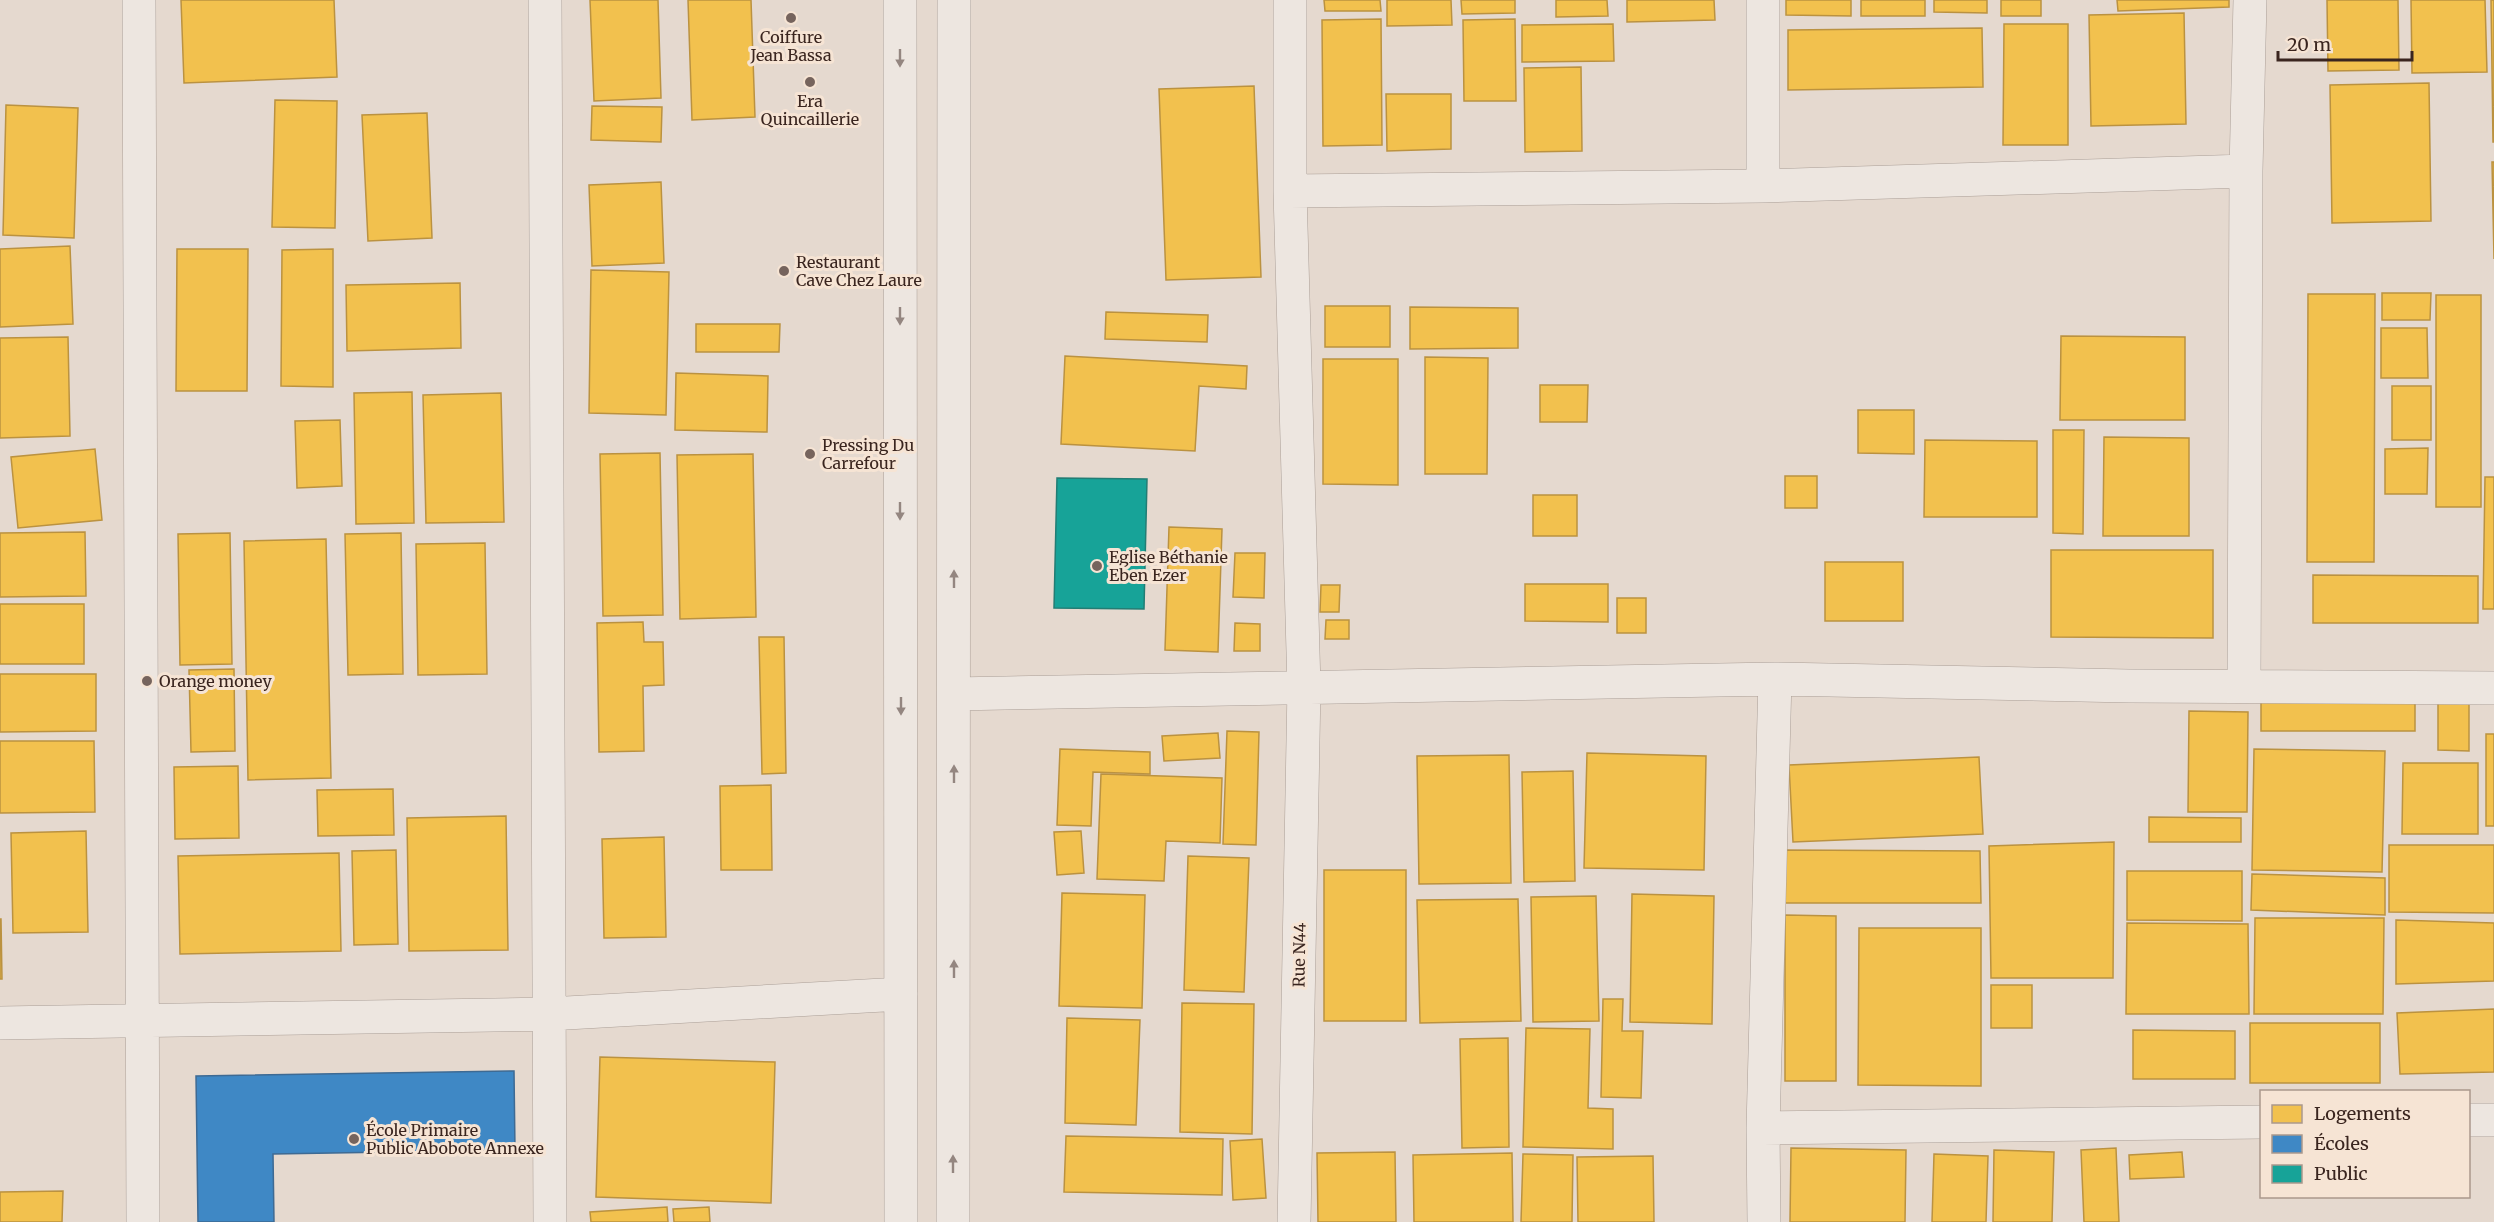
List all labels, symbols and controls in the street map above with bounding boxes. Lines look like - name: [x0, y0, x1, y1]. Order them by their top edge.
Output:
- marker: Coiffure Jean Bassa: [784, 11, 798, 25]
- scale bar: [2278, 24, 2412, 62]
- place label: Coiffure Jean Bassa: [749, 27, 832, 65]
- text: 20 m: [2287, 33, 2331, 56]
- one-way arrow: [895, 49, 905, 68]
- marker: Era Quincaillerie: [803, 75, 817, 89]
- place label: Era Quincaillerie: [761, 91, 859, 129]
- place label: Restaurant Cave Chez Laure: [796, 252, 922, 290]
- marker: Restaurant Cave Chez Laure: [777, 264, 791, 278]
- one-way arrow: [895, 307, 905, 326]
- place label: Pressing Du Carrefour: [822, 435, 914, 473]
- marker: Pressing Du Carrefour: [803, 447, 817, 461]
- one-way arrow: [895, 502, 905, 521]
- place label: Eglise Béthanie Eben Ezer: [1109, 547, 1228, 585]
- marker: Eglise Béthanie Eben Ezer: [1090, 559, 1104, 573]
- one-way arrow: [949, 569, 959, 588]
- place label: Orange money: [159, 671, 272, 691]
- marker: Orange money: [140, 674, 154, 688]
- one-way arrow: [896, 697, 906, 716]
- one-way arrow: [949, 764, 959, 783]
- street label: Rue N44: [1288, 922, 1310, 988]
- one-way arrow: [949, 959, 959, 978]
- legend: [2260, 1090, 2470, 1198]
- text: Logements: [2314, 1102, 2411, 1125]
- place label: École Primaire Public Abobote Annexe: [366, 1120, 544, 1158]
- marker: École Primaire Public Abobote Annexe: [347, 1132, 361, 1146]
- text: Écoles: [2314, 1132, 2369, 1155]
- one-way arrow: [948, 1154, 958, 1173]
- text: Public: [2314, 1162, 2368, 1185]

